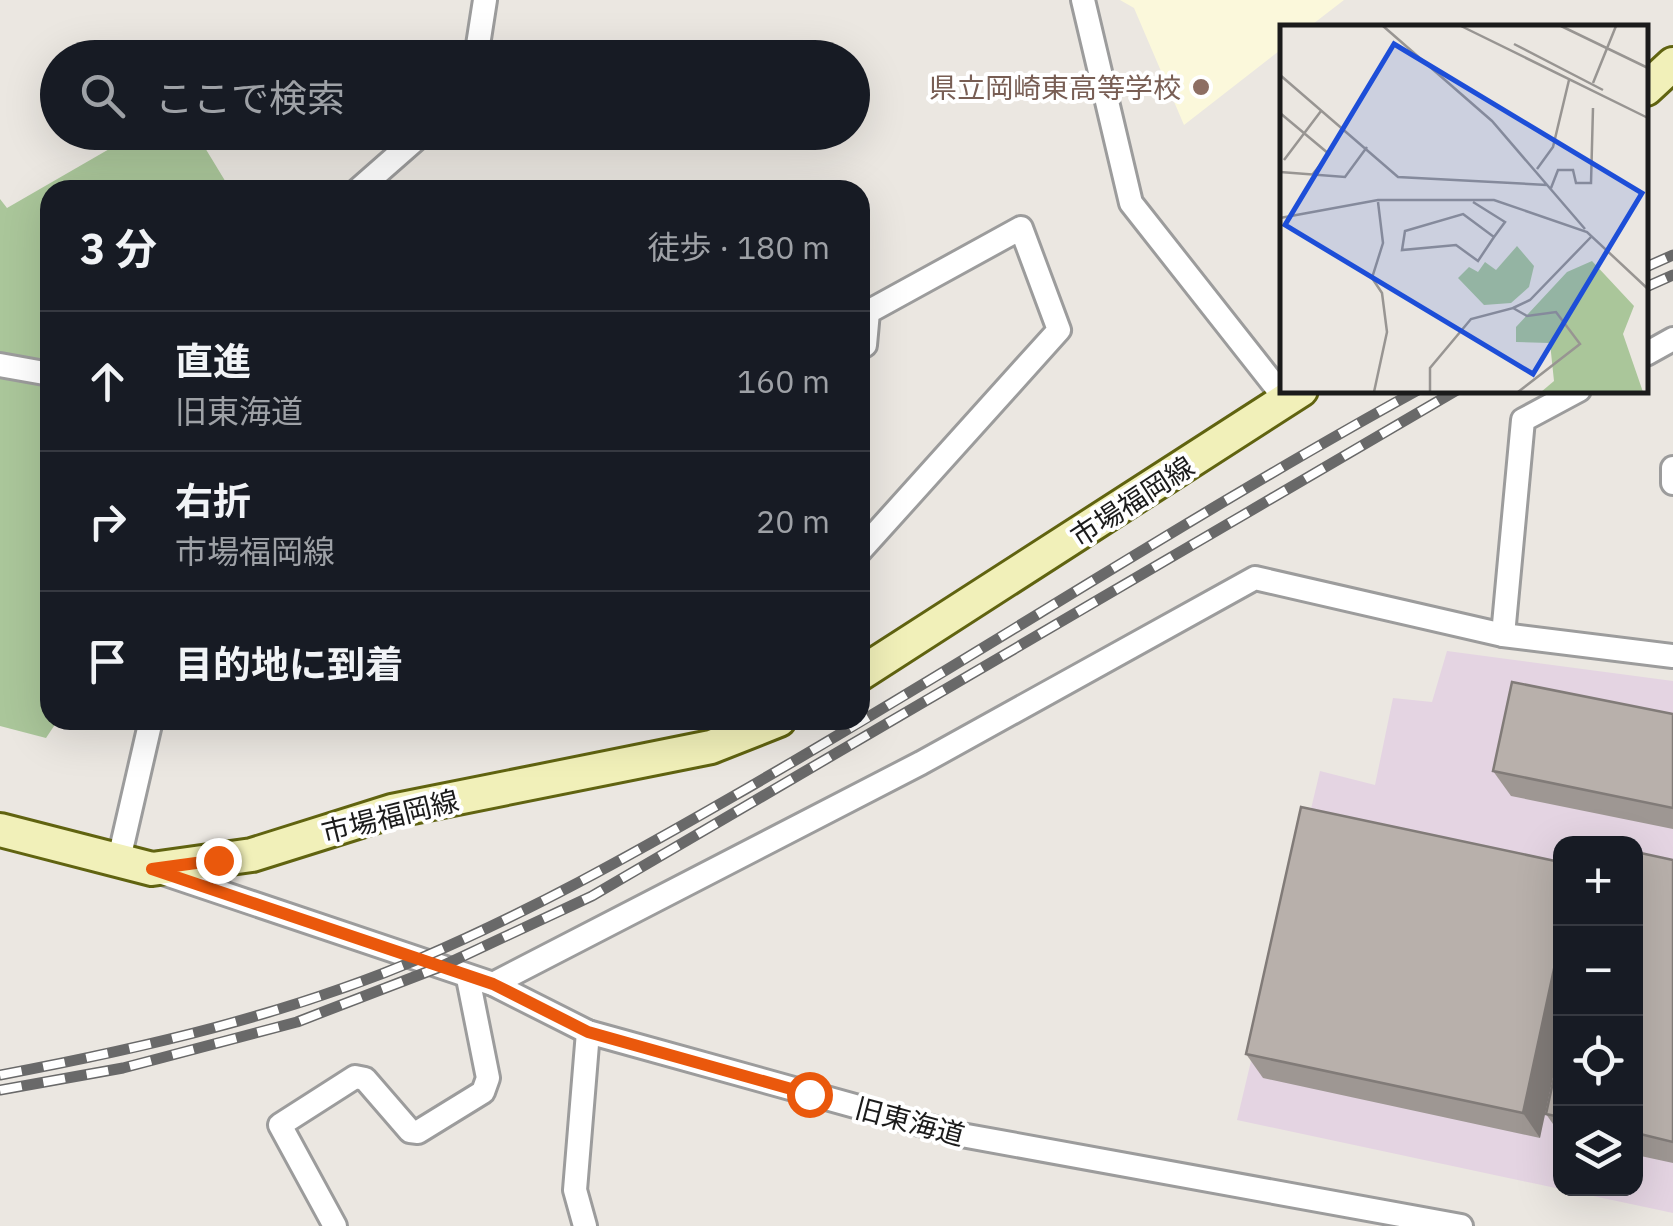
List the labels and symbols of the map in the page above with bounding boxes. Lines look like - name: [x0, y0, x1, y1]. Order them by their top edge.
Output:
- inset map: [1280, 25, 1648, 392]
- place label: 県立岡崎東高等学校: [929, 69, 1181, 106]
- marker: 県立岡崎東高等学校: [1190, 76, 1212, 98]
- street label: 市場福岡線: [1063, 447, 1201, 555]
- street label: 市場福岡線: [318, 781, 462, 851]
- route end: [196, 838, 242, 884]
- route start: [787, 1072, 833, 1118]
- street label: 旧東海道: [851, 1089, 969, 1153]

